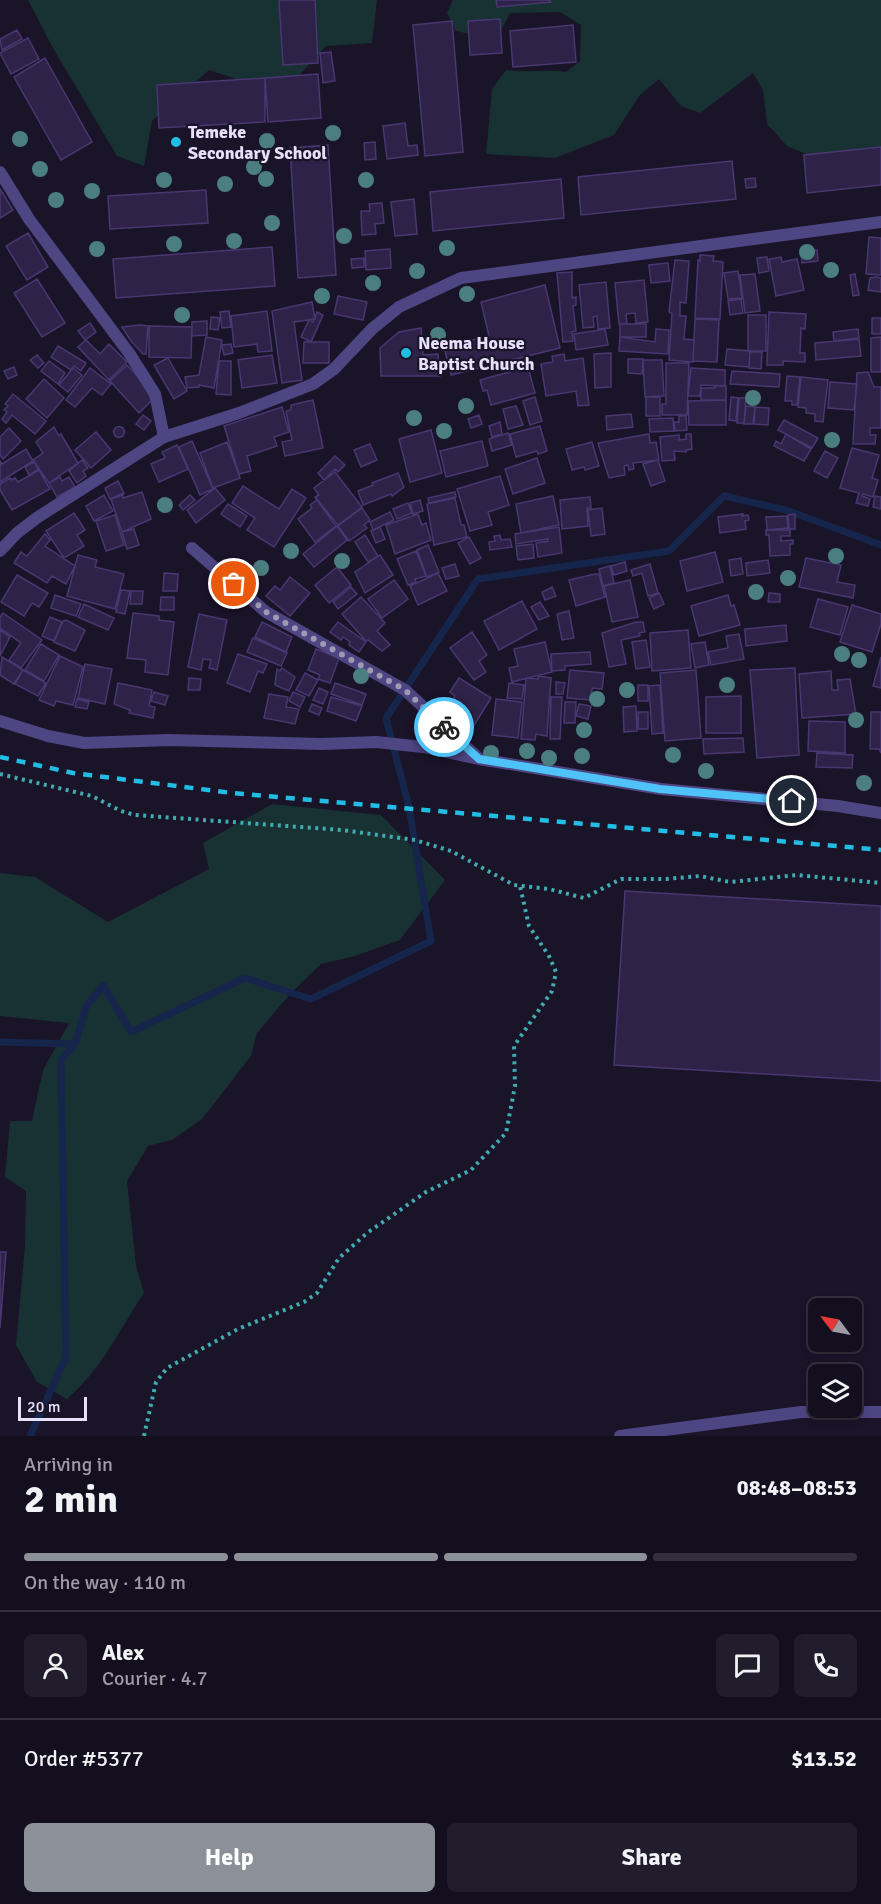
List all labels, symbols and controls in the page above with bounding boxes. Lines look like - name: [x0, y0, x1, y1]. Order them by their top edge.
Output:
- place label: Temeke Secondary School: [188, 121, 327, 164]
- marker: Temeke Secondary School: [169, 135, 183, 149]
- place label: Neema House Baptist Church: [418, 332, 535, 375]
- marker: Neema House Baptist Church: [399, 346, 413, 360]
- pin: [208, 558, 259, 609]
- icon: bag: [217, 567, 250, 600]
- courier: [414, 697, 474, 757]
- icon: bike: [428, 711, 461, 744]
- pin: [766, 775, 817, 826]
- icon: home: [775, 784, 808, 817]
- north arrow: [808, 1298, 862, 1352]
- map controls: [808, 1298, 862, 1418]
- button: layers: [808, 1364, 862, 1418]
- scale bar: [18, 1394, 87, 1422]
- text: 20 m: [27, 1397, 61, 1417]
- text: Arriving in: [24, 1452, 113, 1477]
- text: 08:48–08:53: [737, 1474, 857, 1501]
- text: 2 min: [24, 1475, 118, 1523]
- text: On the way · 110 m: [24, 1570, 186, 1595]
- button: person: [24, 1634, 87, 1697]
- button: chat: [716, 1634, 779, 1697]
- button: phone: [794, 1634, 857, 1697]
- text: Alex: [102, 1639, 144, 1666]
- text: Courier · 4.7: [102, 1666, 208, 1691]
- text: Order #5377: [24, 1745, 144, 1772]
- text: $13.52: [791, 1745, 857, 1772]
- button: Help: [24, 1823, 435, 1892]
- button: Share: [447, 1823, 857, 1892]

